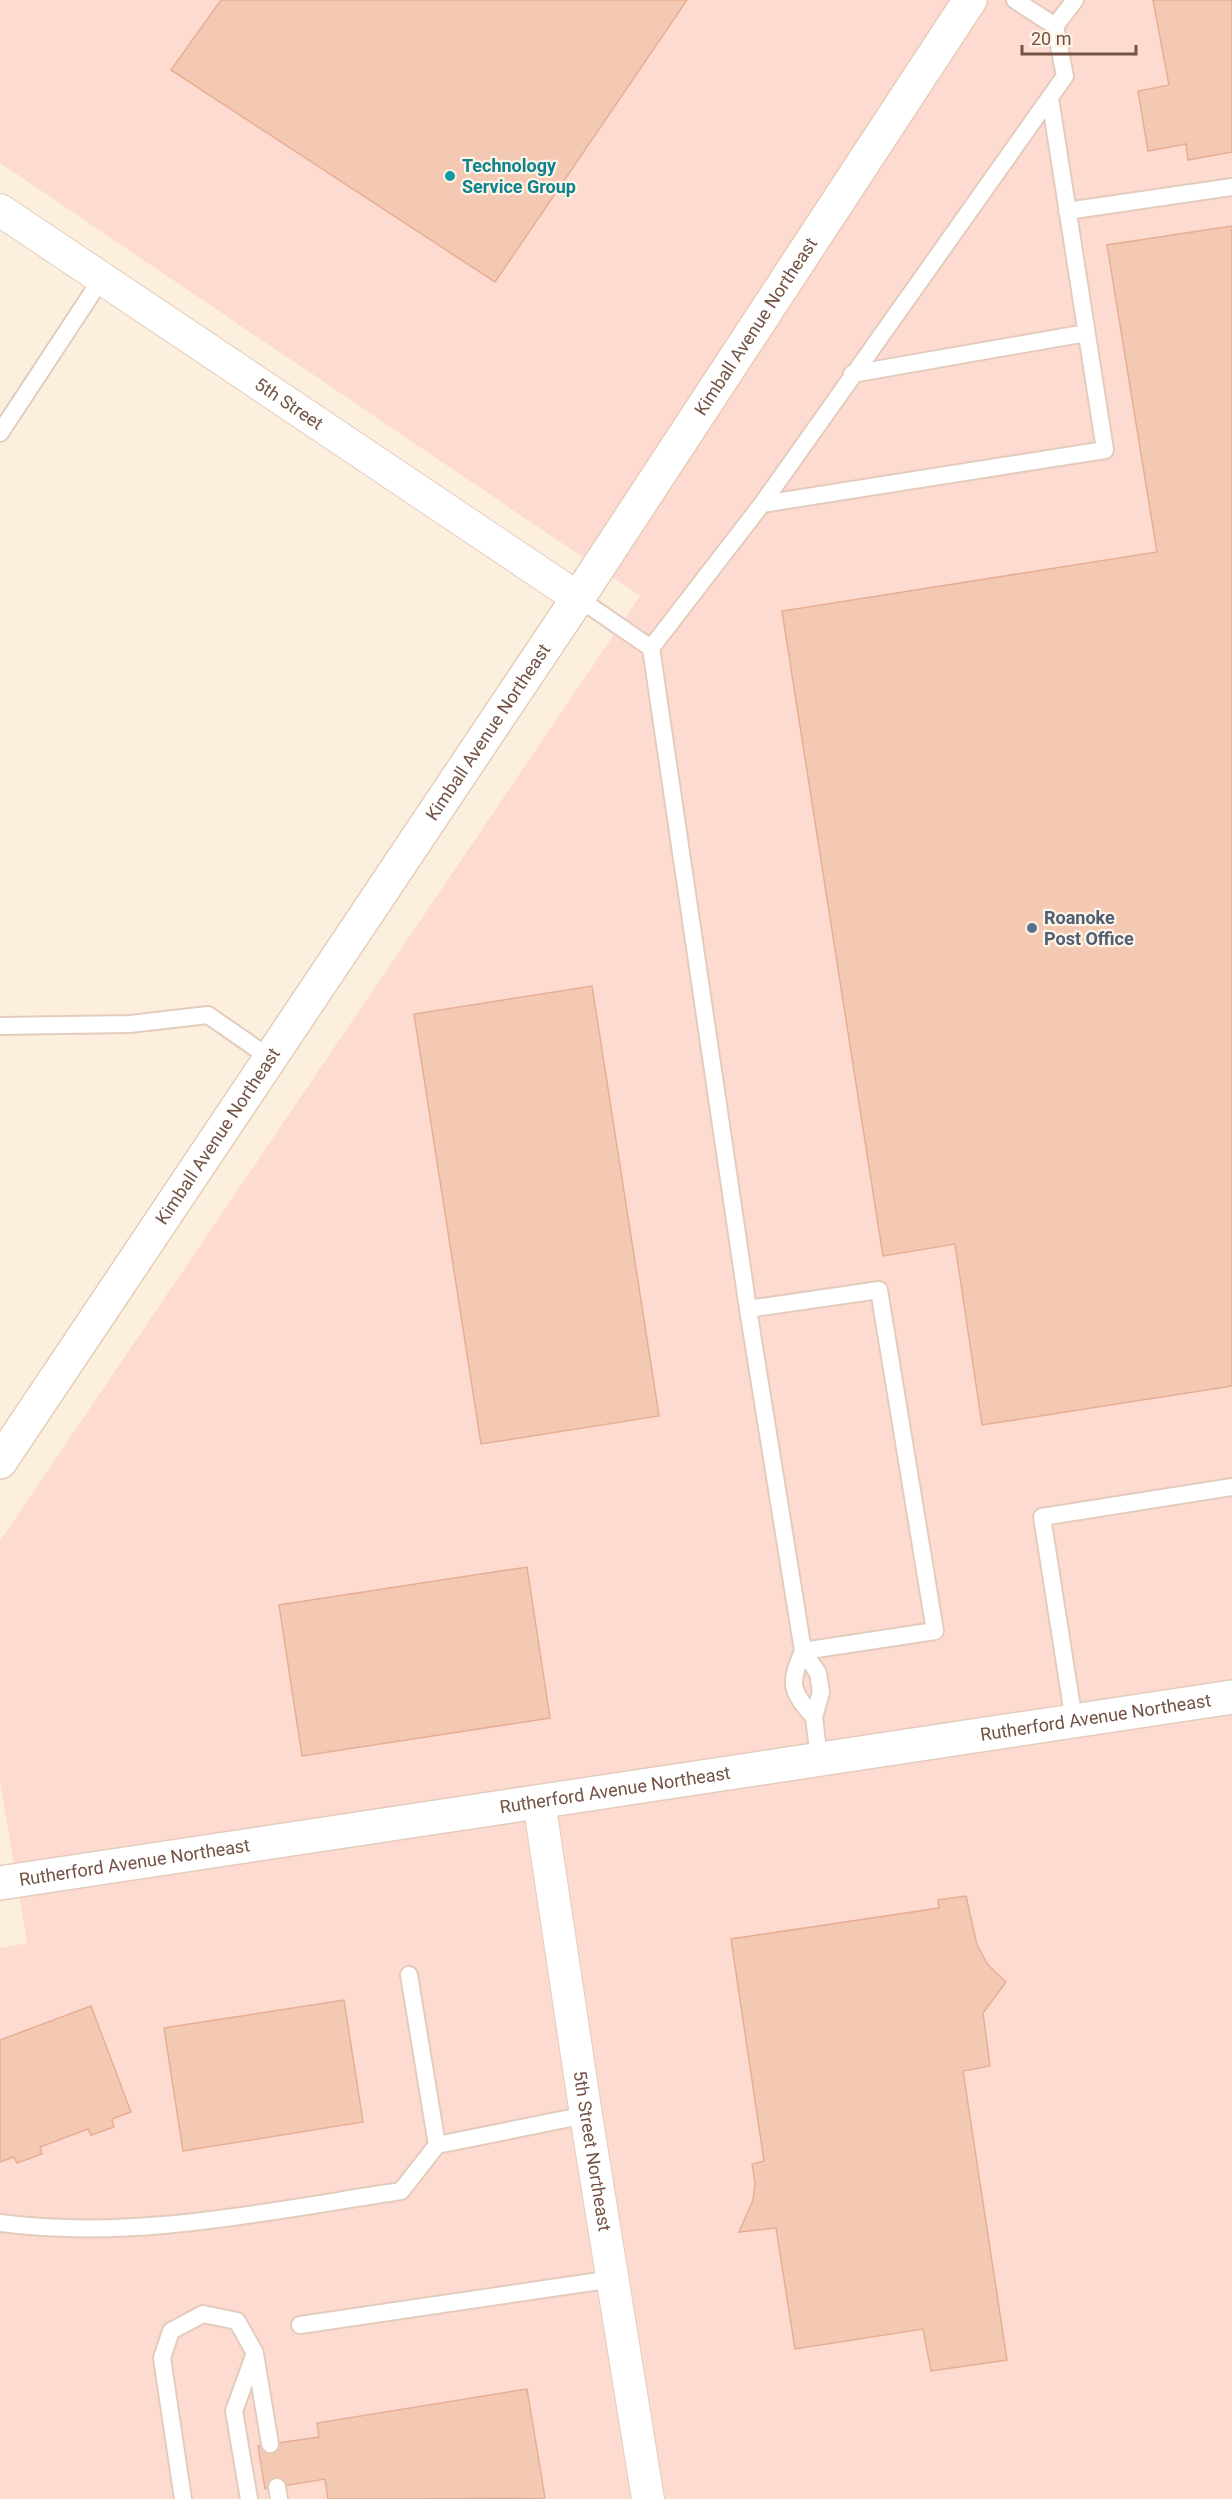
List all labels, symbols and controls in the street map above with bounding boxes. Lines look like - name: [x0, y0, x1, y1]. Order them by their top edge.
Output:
- scale bar: [1022, 18, 1136, 56]
- text: 20 m: [1031, 28, 1071, 49]
- place label: Technology Service Group: [462, 155, 576, 197]
- marker: Technology Service Group: [443, 169, 457, 183]
- street label: Kimball Avenue Northeast: [690, 234, 821, 419]
- street label: 5th Street: [251, 373, 328, 434]
- street label: Kimball Avenue Northeast: [421, 640, 554, 824]
- place label: Roanoke Post Office: [1044, 907, 1134, 949]
- marker: Roanoke Post Office: [1025, 921, 1039, 935]
- street label: Kimball Avenue Northeast: [151, 1044, 284, 1228]
- street label: Rutherford Avenue Northeast: [979, 1689, 1212, 1745]
- street label: Rutherford Avenue Northeast: [498, 1762, 732, 1817]
- street label: Rutherford Avenue Northeast: [18, 1834, 251, 1890]
- street label: 5th Street Northeast: [569, 2069, 616, 2233]

